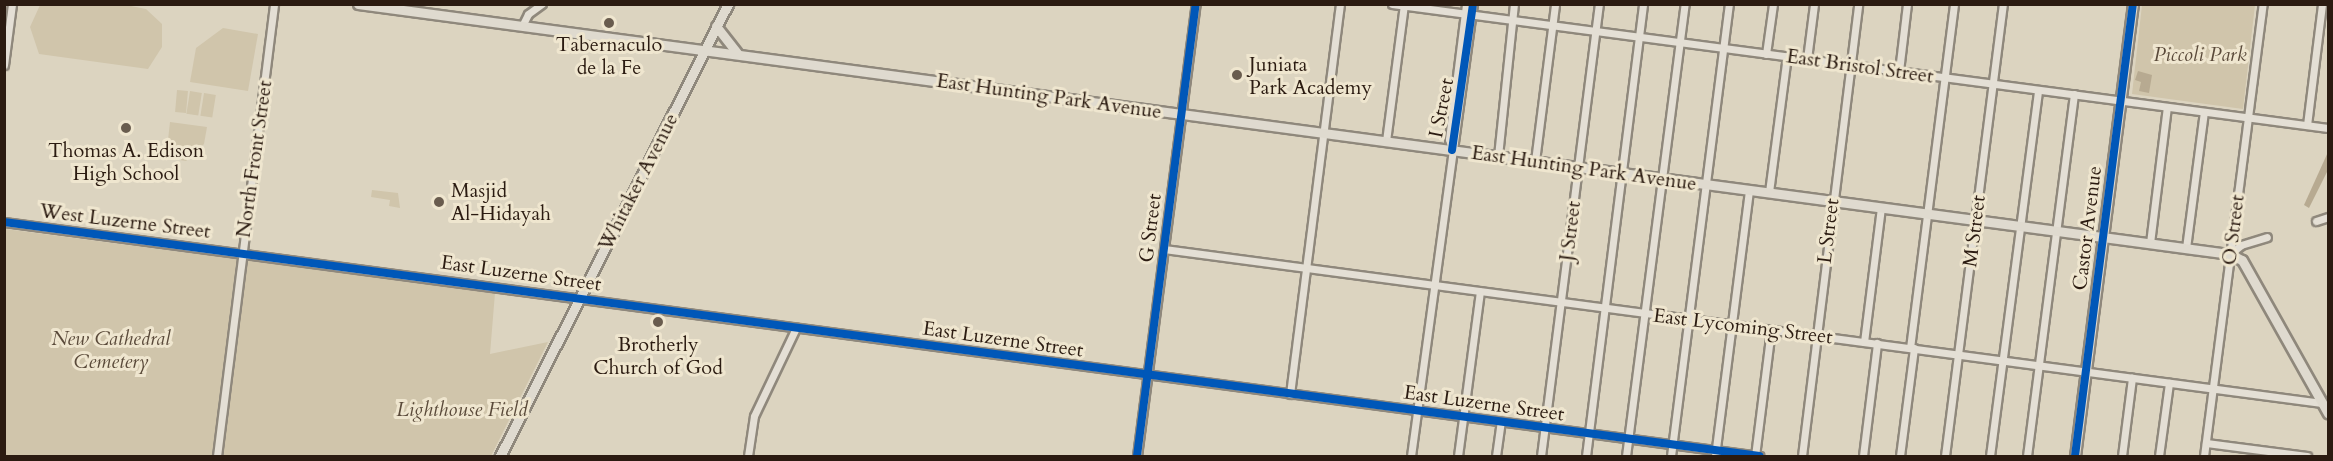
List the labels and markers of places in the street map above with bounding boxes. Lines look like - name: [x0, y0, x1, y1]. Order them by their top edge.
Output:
- marker: Tabernaculo de la Fe: [602, 16, 616, 30]
- place label: Tabernaculo de la Fe: [556, 33, 662, 80]
- place label: Juniata Park Academy: [1249, 52, 1372, 99]
- marker: Juniata Park Academy: [1230, 68, 1244, 82]
- marker: Thomas A. Edison High School: [119, 121, 133, 135]
- place label: Thomas A. Edison High School: [48, 138, 204, 185]
- place label: Masjid Al-Hidayah: [451, 178, 551, 225]
- marker: Masjid Al-Hidayah: [432, 195, 446, 209]
- marker: Brotherly Church of God: [651, 315, 665, 329]
- place label: Brotherly Church of God: [593, 332, 723, 379]

